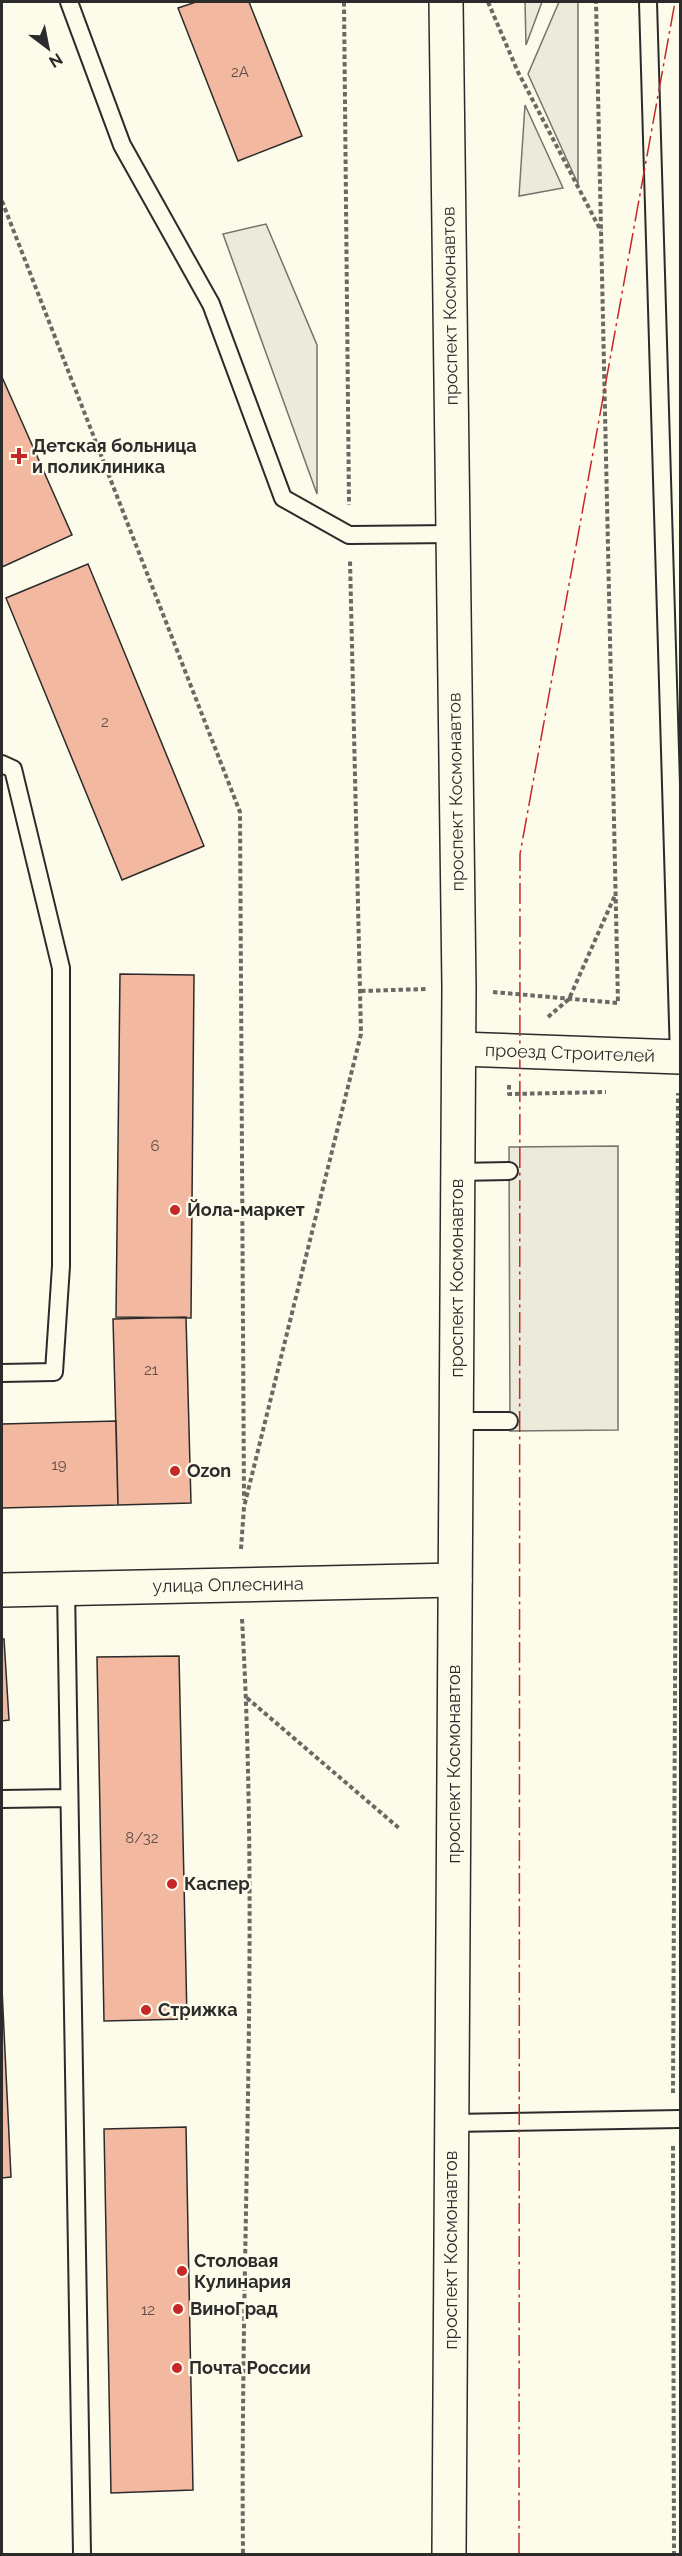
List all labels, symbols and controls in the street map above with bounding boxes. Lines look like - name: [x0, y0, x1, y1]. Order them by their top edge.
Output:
- north arrow: [18, 18, 78, 78]
- text: N: [45, 49, 66, 72]
- house number: 2А: [231, 63, 249, 81]
- street label: проспект Космонавтов: [437, 206, 462, 406]
- place label: Детская больница и поликлиника: [32, 435, 197, 477]
- marker: Детская больница и поликлиника: [10, 447, 28, 465]
- street label: проспект Космонавтов: [443, 692, 468, 892]
- house number: 2: [101, 713, 109, 731]
- street label: проезд Строителей: [485, 1039, 655, 1066]
- house number: 6: [150, 1137, 160, 1155]
- street label: проспект Космонавтов: [446, 1179, 467, 1377]
- place label: Йола-маркет: [187, 1199, 305, 1220]
- marker: Йола-маркет: [168, 1203, 182, 1217]
- house number: 21: [144, 1361, 159, 1379]
- house number: 19: [51, 1456, 67, 1474]
- place label: Ozon: [187, 1460, 231, 1481]
- marker: Ozon: [168, 1464, 182, 1478]
- street label: улица Оплеснина: [152, 1573, 304, 1596]
- street label: проспект Космонавтов: [443, 1665, 464, 1863]
- house number: 8/32: [125, 1829, 159, 1847]
- place label: Каспер: [184, 1873, 250, 1894]
- marker: Каспер: [165, 1877, 179, 1891]
- place label: Стрижка: [158, 1999, 238, 2020]
- marker: Стрижка: [139, 2003, 153, 2017]
- street label: проспект Космонавтов: [440, 2151, 461, 2349]
- place label: Столовая Кулинария: [194, 2250, 291, 2292]
- marker: Столовая Кулинария: [175, 2264, 189, 2278]
- place label: ВиноГрад: [190, 2298, 278, 2319]
- house number: 12: [141, 2301, 155, 2319]
- marker: ВиноГрад: [171, 2302, 185, 2316]
- place label: Почта России: [189, 2357, 311, 2378]
- marker: Почта России: [170, 2361, 184, 2375]

